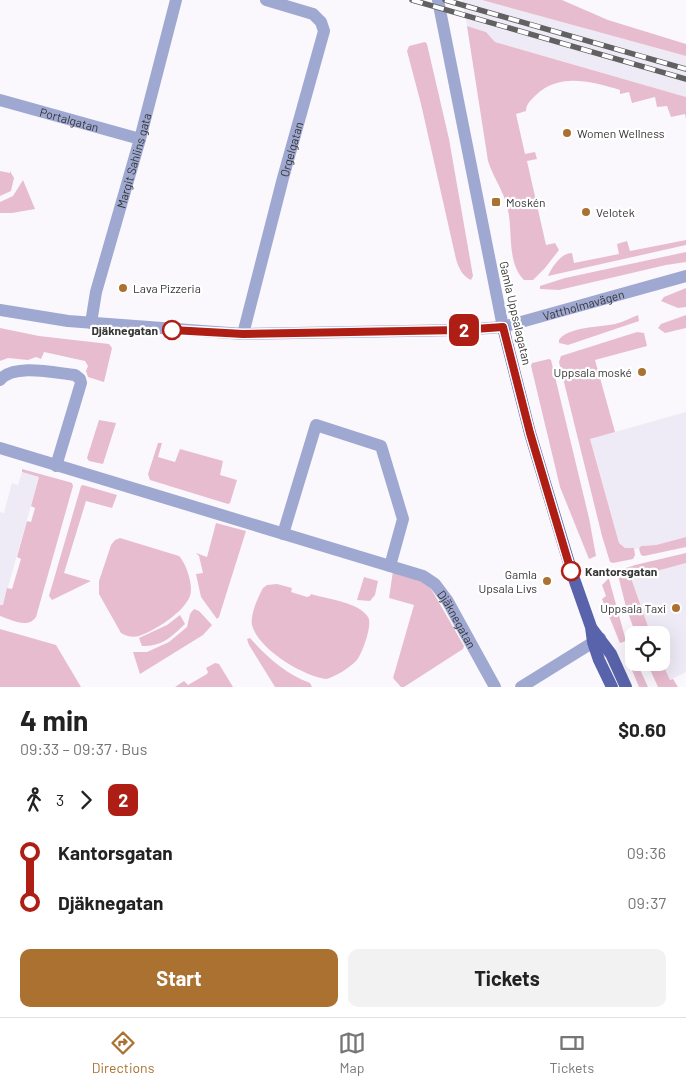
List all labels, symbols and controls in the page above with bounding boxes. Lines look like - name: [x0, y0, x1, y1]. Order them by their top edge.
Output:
- street label: Portalgatan: [38, 104, 101, 134]
- street label: Margit Sahlins gata: [113, 112, 153, 210]
- street label: Orgelgatan: [277, 120, 305, 178]
- place label: Women Wellness: [577, 126, 665, 140]
- marker: Women Wellness: [561, 127, 573, 139]
- place label: Moskén: [506, 195, 546, 209]
- marker: Moskén: [490, 196, 502, 208]
- place label: Velotek: [596, 205, 635, 219]
- marker: Velotek: [580, 206, 592, 218]
- street label: Gamla Uppsalagatan: [497, 260, 535, 366]
- place label: Lava Pizzeria: [133, 281, 201, 295]
- marker: Lava Pizzeria: [117, 282, 129, 294]
- street label: Vattholmavägen: [541, 287, 626, 323]
- line badge: 2: [448, 314, 480, 346]
- text: 2: [459, 319, 469, 341]
- marker: Djäknegatan: [162, 320, 182, 340]
- place label: Djäknegatan: [91, 323, 158, 337]
- place label: Uppsala moské: [553, 365, 632, 379]
- marker: Uppsala moské: [636, 366, 648, 378]
- marker: Kantorsgatan: [561, 561, 581, 581]
- place label: Kantorsgatan: [585, 564, 657, 578]
- place label: Gamla Upsala Livs: [478, 567, 537, 595]
- marker: Gamla Upsala Livs: [541, 575, 553, 587]
- street label: Djäknegatan: [435, 587, 479, 651]
- place label: Uppsala Taxi: [600, 601, 666, 615]
- marker: Uppsala Taxi: [670, 602, 682, 614]
- map controls: [625, 626, 670, 671]
- button: locate: [625, 626, 670, 671]
- text: 4 min: [20, 703, 88, 737]
- text: $0.60: [618, 718, 666, 741]
- text: 09:33 – 09:37 · Bus: [20, 739, 147, 758]
- icon: walk: [20, 786, 48, 814]
- icon: forward: [72, 786, 100, 814]
- text: 2: [118, 789, 128, 811]
- text: 3: [56, 790, 64, 809]
- text: Kantorsgatan: [58, 841, 173, 864]
- text: 09:36: [627, 843, 666, 862]
- text: Djäknegatan: [58, 891, 163, 914]
- text: 09:37: [627, 893, 666, 912]
- button: Start: [20, 949, 338, 1007]
- button: Tickets: [348, 949, 666, 1007]
- tab: Directions: [92, 1029, 154, 1076]
- tab: Map: [338, 1029, 366, 1076]
- tab: Tickets: [550, 1029, 594, 1076]

